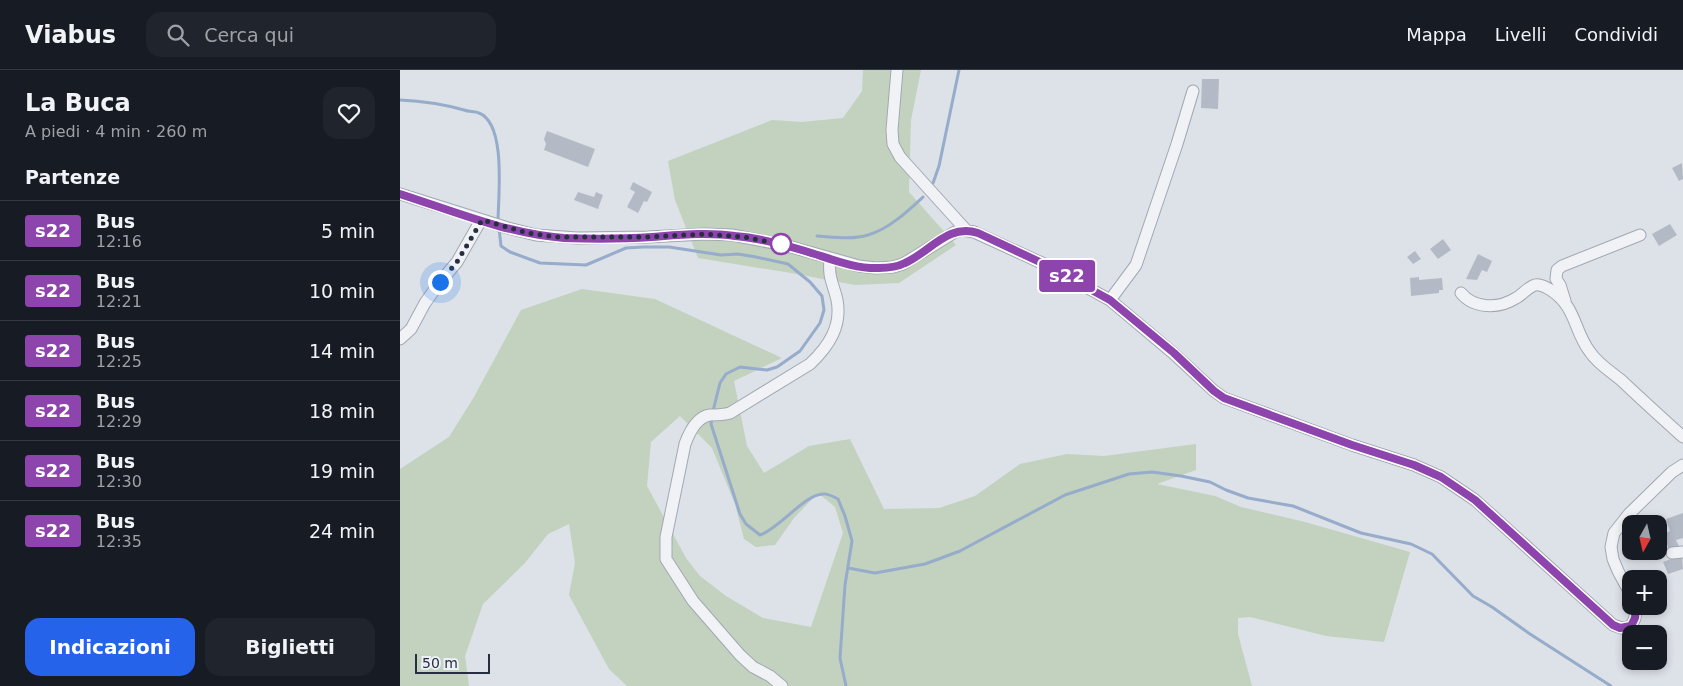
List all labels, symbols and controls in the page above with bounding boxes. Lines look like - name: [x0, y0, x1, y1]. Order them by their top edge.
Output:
- search box: [146, 12, 496, 57]
- text: Viabus: [25, 21, 116, 49]
- icon: search: [164, 21, 192, 49]
- text: Cerca qui: [204, 24, 294, 46]
- text: Mappa: [1406, 24, 1467, 45]
- text: Livelli: [1495, 24, 1547, 45]
- text: Condividi: [1575, 24, 1658, 45]
- button: heart: [323, 87, 375, 139]
- text: La Buca: [25, 89, 131, 117]
- text: A piedi · 4 min · 260 m: [25, 122, 207, 141]
- text: Partenze: [25, 166, 120, 188]
- text: Bus: [96, 210, 135, 232]
- text: s22: [35, 220, 71, 241]
- text: 5 min: [321, 220, 375, 242]
- text: 12:16: [96, 232, 142, 251]
- unlabelled marker: [770, 233, 792, 255]
- line badge: s22: [1038, 260, 1096, 292]
- text: s22: [1049, 265, 1085, 286]
- text: Bus: [96, 270, 135, 292]
- your location: [428, 270, 453, 295]
- text: s22: [35, 280, 71, 301]
- text: 10 min: [309, 280, 375, 302]
- text: 12:21: [96, 292, 142, 311]
- text: Bus: [96, 330, 135, 352]
- text: s22: [35, 340, 71, 361]
- text: 14 min: [309, 340, 375, 362]
- text: 12:25: [96, 352, 142, 371]
- text: Bus: [96, 390, 135, 412]
- text: s22: [35, 400, 71, 421]
- text: 18 min: [309, 400, 375, 422]
- text: 12:29: [96, 412, 142, 431]
- text: Bus: [96, 450, 135, 472]
- text: s22: [35, 460, 71, 481]
- text: 19 min: [309, 460, 375, 482]
- text: 12:30: [96, 472, 142, 491]
- text: Bus: [96, 510, 135, 532]
- north arrow: [1622, 515, 1668, 560]
- map controls: [1622, 515, 1667, 670]
- text: s22: [35, 520, 71, 541]
- text: 24 min: [309, 520, 375, 542]
- text: 12:35: [96, 532, 142, 551]
- button: +: [1622, 570, 1667, 615]
- button: Indicazioni: [25, 618, 195, 676]
- button: Biglietti: [205, 618, 375, 676]
- button: −: [1622, 625, 1667, 670]
- scale bar: [415, 651, 490, 674]
- text: 50 m: [422, 655, 458, 671]

